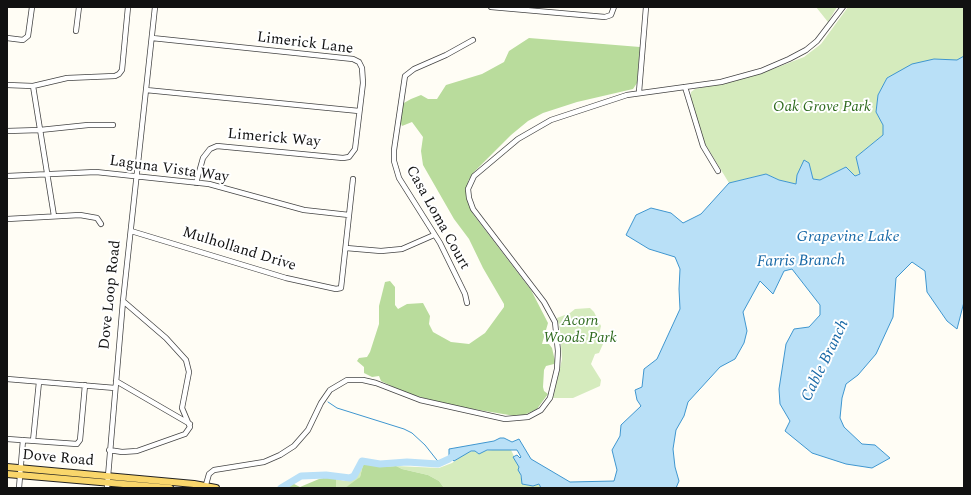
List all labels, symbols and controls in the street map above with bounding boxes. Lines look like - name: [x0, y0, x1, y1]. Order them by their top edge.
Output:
- street label: Limerick Lane: [256, 29, 354, 59]
- park label: Oak Grove Park: [773, 99, 871, 117]
- street label: Limerick Way: [227, 126, 321, 152]
- street label: Laguna Vista Way: [108, 153, 230, 187]
- street label: Casa Loma Court: [401, 163, 473, 273]
- street label: Mulholland Drive: [180, 224, 298, 276]
- water label: Grapevine Lake: [797, 228, 899, 248]
- street label: Dove Loop Road: [96, 239, 126, 351]
- water label: Farris Branch: [757, 252, 845, 272]
- park label: Acorn Woods Park: [543, 313, 617, 348]
- water label: Cable Branch: [798, 317, 854, 405]
- street label: Dove Road: [21, 447, 95, 471]

